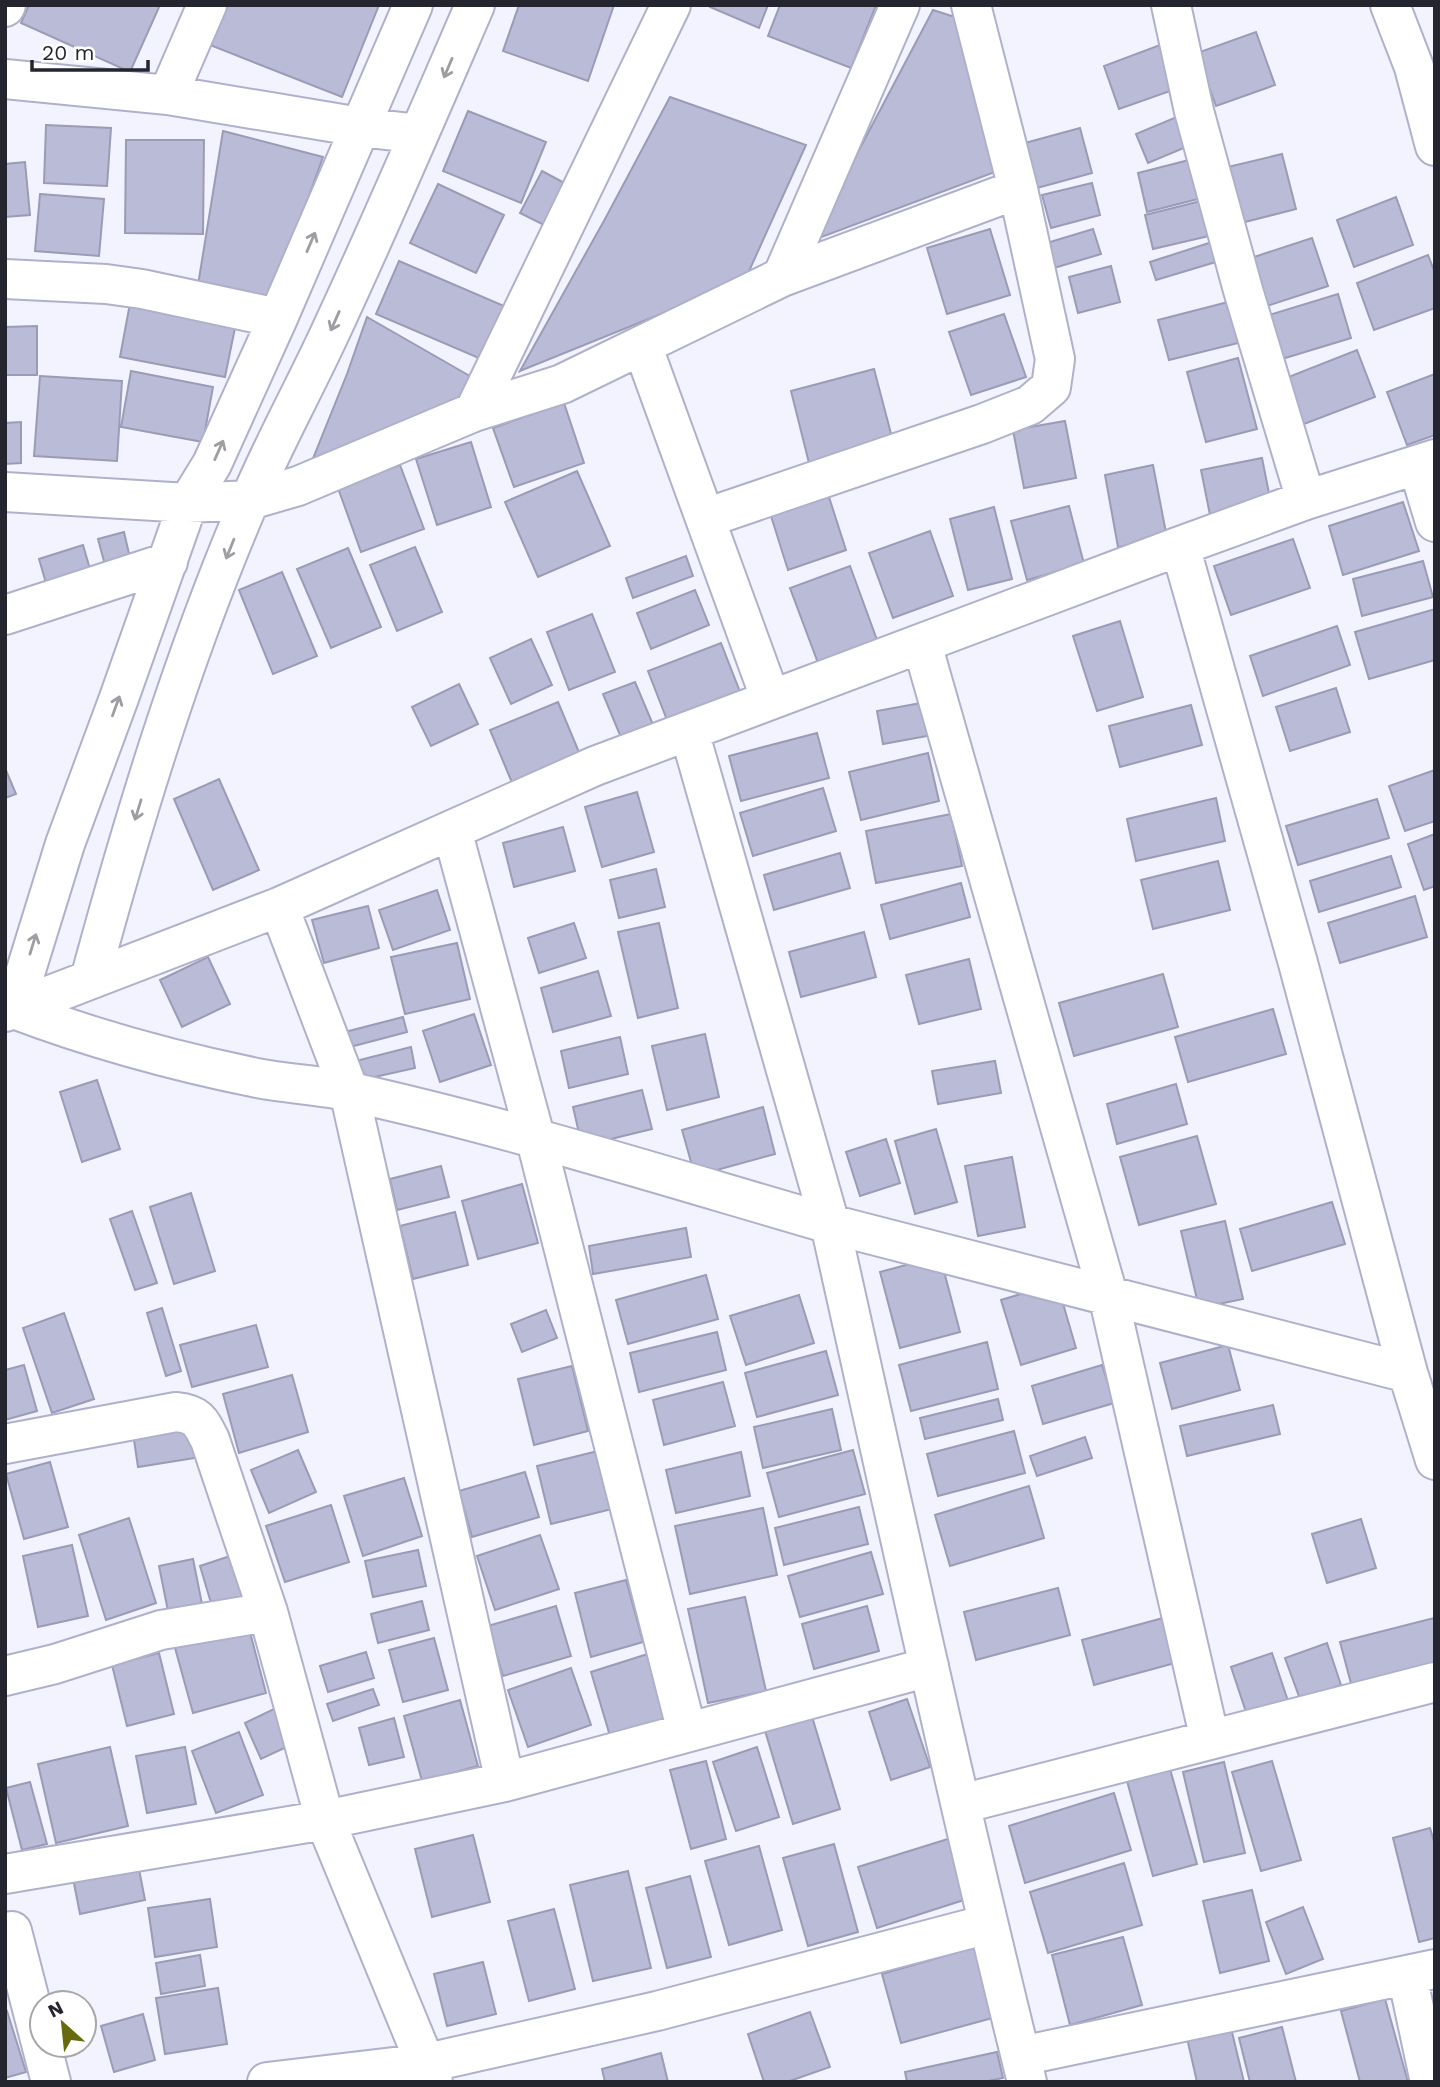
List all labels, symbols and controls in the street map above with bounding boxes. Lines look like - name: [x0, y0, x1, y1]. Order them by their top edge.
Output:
- scale bar: [32, 28, 147, 72]
- text: 20 m: [42, 40, 94, 65]
- one-way arrow: [441, 57, 454, 78]
- one-way arrow: [305, 232, 318, 253]
- one-way arrow: [328, 309, 341, 331]
- one-way arrow: [213, 440, 226, 461]
- one-way arrow: [222, 538, 235, 560]
- one-way arrow: [111, 695, 123, 717]
- one-way arrow: [131, 799, 144, 821]
- one-way arrow: [28, 933, 41, 955]
- north arrow: [28, 1989, 98, 2059]
- text: N: [44, 1996, 67, 2023]

